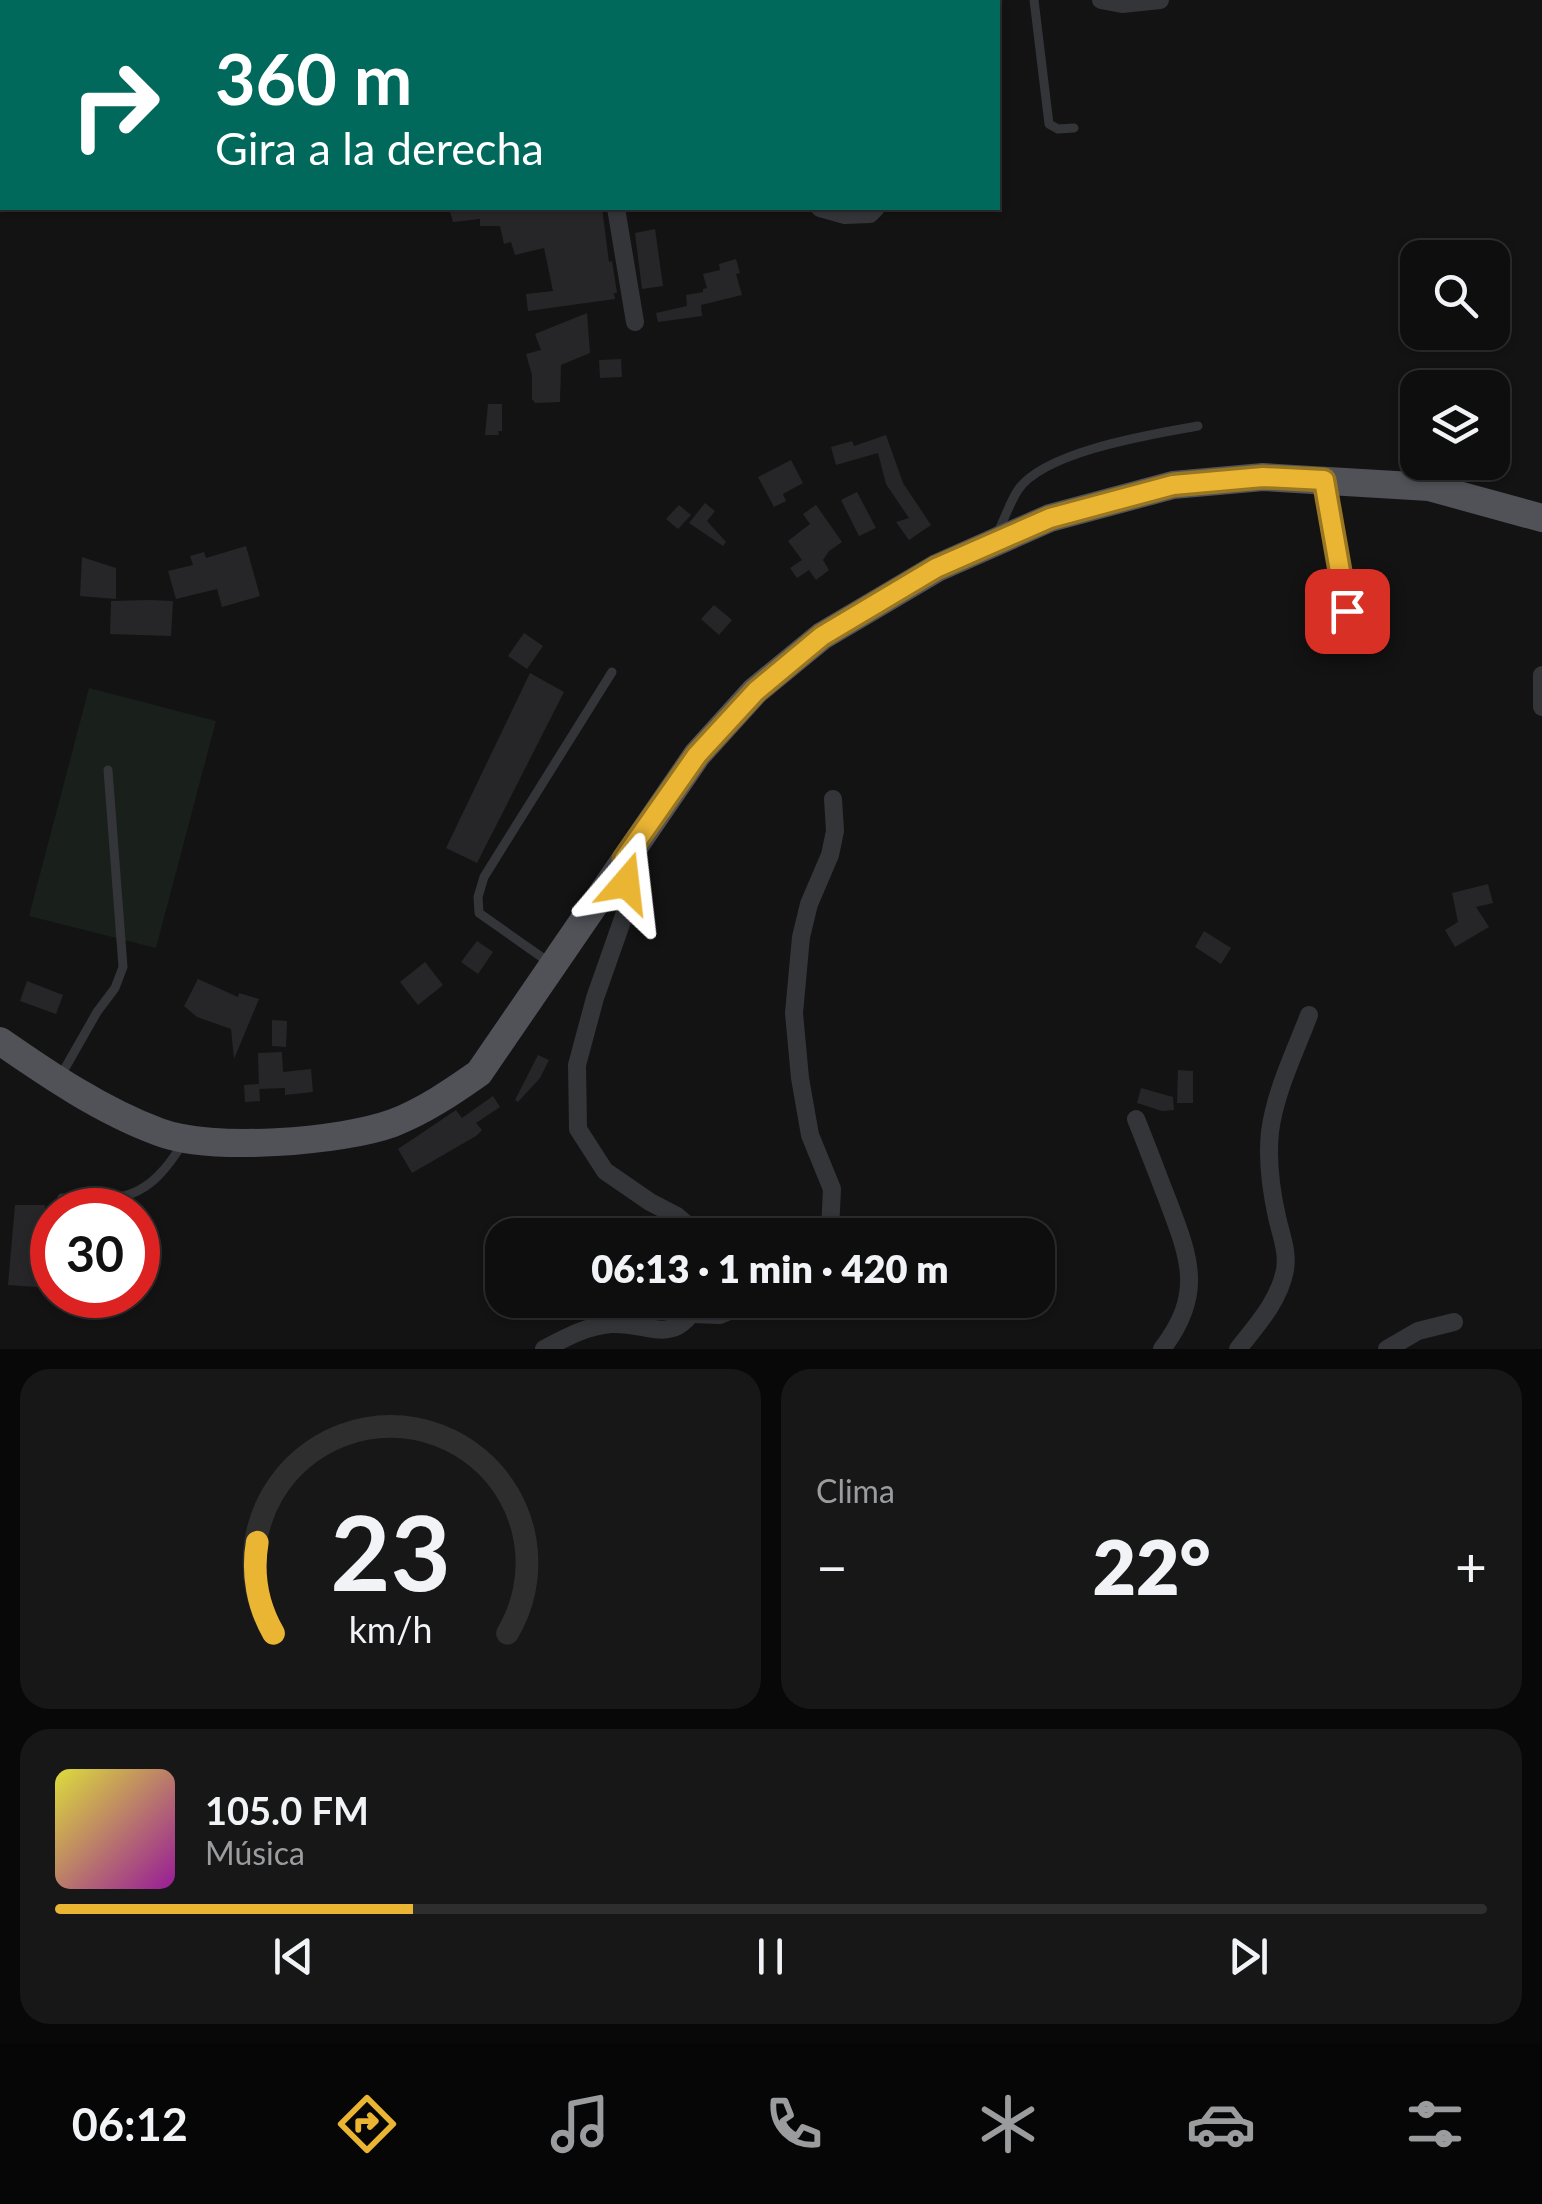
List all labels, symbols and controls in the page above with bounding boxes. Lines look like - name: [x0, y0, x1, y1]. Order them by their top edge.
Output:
- text: 360 m: [215, 36, 412, 120]
- icon: right: [50, 40, 180, 170]
- text: Gira a la derecha: [215, 121, 544, 175]
- map controls: [1400, 240, 1510, 480]
- button: search: [1400, 240, 1510, 350]
- button: layers: [1400, 370, 1510, 480]
- pin: [1305, 569, 1390, 654]
- icon: arrive: [1320, 584, 1375, 639]
- position arrow: [574, 831, 678, 935]
- speed limit sign: 30: [30, 1188, 160, 1318]
- text: 06:13 · 1 min · 420 m: [591, 1245, 949, 1291]
- text: Clima: [816, 1471, 895, 1510]
- text: 23: [330, 1488, 451, 1613]
- text: 22°: [1092, 1521, 1211, 1611]
- text: −: [816, 1533, 848, 1599]
- text: +: [1455, 1533, 1487, 1599]
- text: km/h: [349, 1608, 432, 1651]
- text: 105.0 FM: [205, 1787, 369, 1833]
- text: Música: [205, 1833, 305, 1872]
- icon: previous: [266, 1929, 321, 1984]
- icon: pause: [743, 1929, 798, 1984]
- icon: next: [1221, 1929, 1276, 1984]
- icon: directions: [332, 2089, 402, 2159]
- icon: music: [545, 2089, 615, 2159]
- icon: phone: [759, 2089, 829, 2159]
- icon: climate: [973, 2089, 1043, 2159]
- icon: car: [1186, 2089, 1256, 2159]
- icon: filters: [1400, 2089, 1470, 2159]
- text: 06:12: [72, 2097, 188, 2151]

